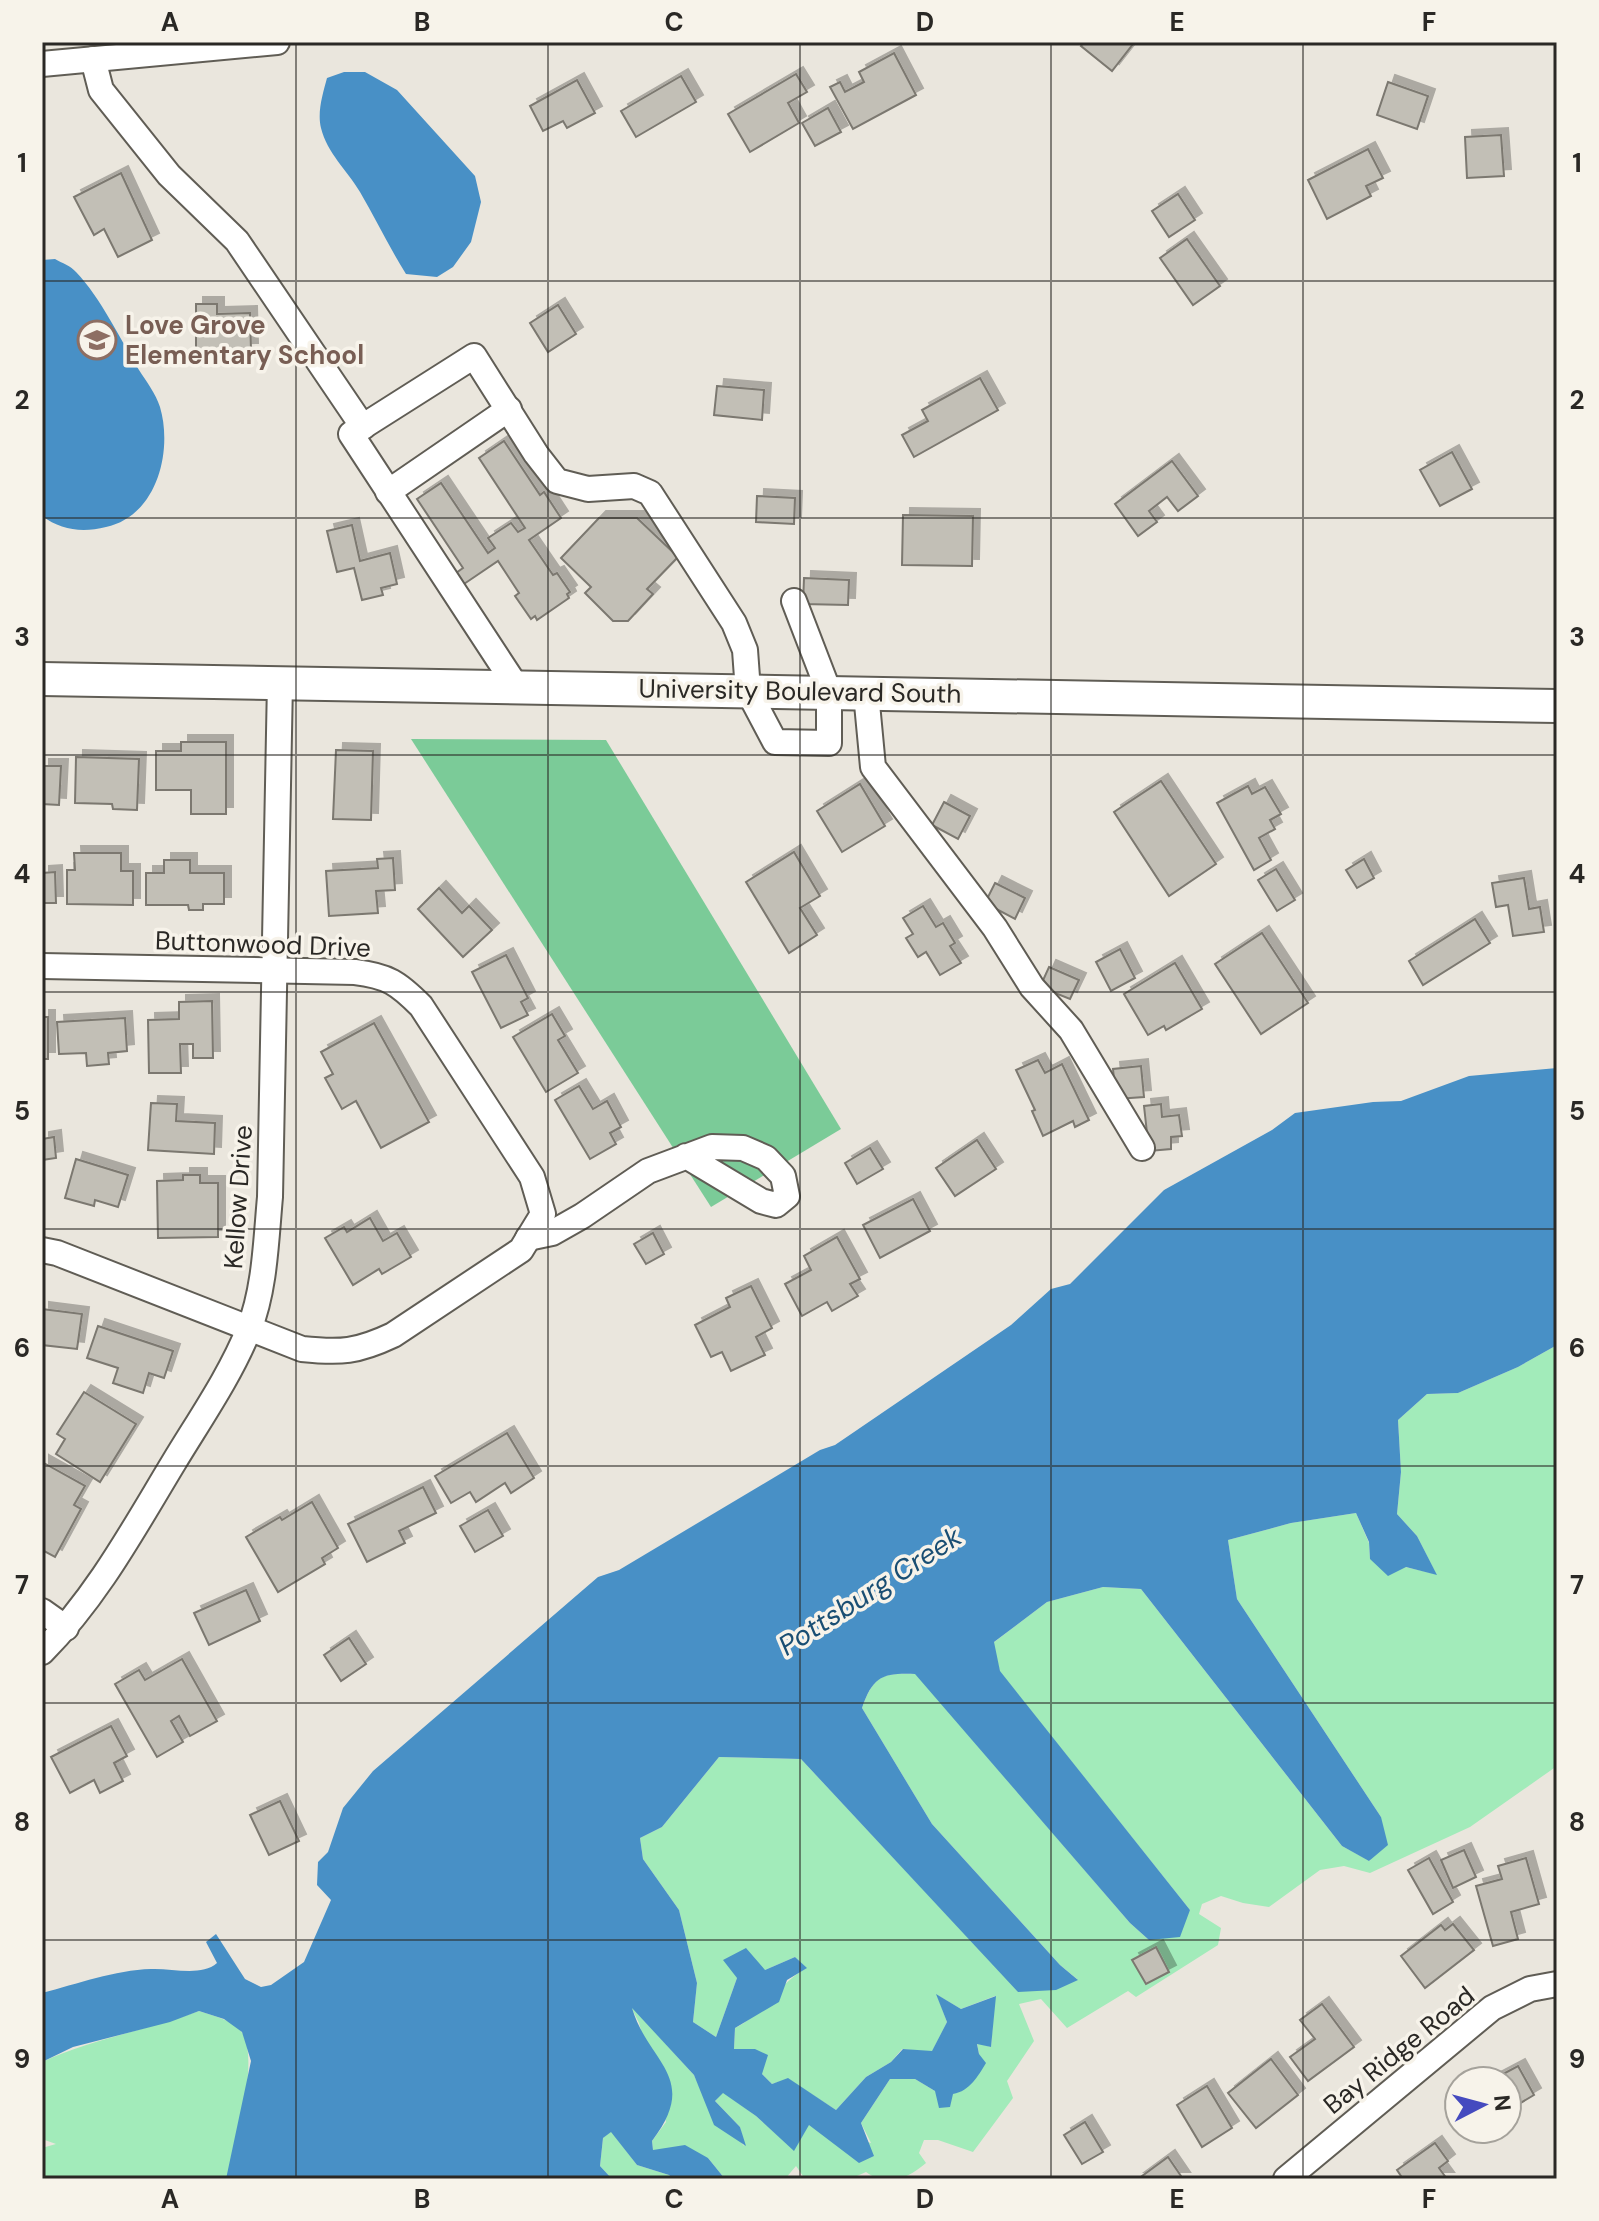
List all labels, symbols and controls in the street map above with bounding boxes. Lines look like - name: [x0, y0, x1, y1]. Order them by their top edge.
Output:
- text: A: [161, 5, 179, 39]
- text: B: [414, 5, 430, 39]
- text: C: [664, 5, 684, 39]
- text: D: [916, 5, 934, 39]
- text: E: [1169, 5, 1185, 39]
- text: F: [1422, 5, 1436, 39]
- text: 1: [17, 146, 27, 180]
- text: 1: [1572, 146, 1582, 180]
- place label: Love Grove Elementary School: [125, 308, 364, 372]
- school or university icon: Love Grove Elementary School: [76, 319, 118, 361]
- text: 2: [14, 383, 30, 417]
- text: 2: [1569, 383, 1585, 417]
- text: 3: [14, 620, 30, 654]
- text: 3: [1569, 620, 1585, 654]
- street label: University Boulevard South: [638, 671, 962, 711]
- text: 4: [14, 857, 30, 891]
- text: 4: [1569, 857, 1585, 891]
- street label: Buttonwood Drive: [155, 923, 371, 965]
- text: 5: [14, 1094, 30, 1128]
- text: 5: [1569, 1094, 1585, 1128]
- street label: Kellow Drive: [216, 1124, 260, 1270]
- text: 6: [14, 1331, 30, 1365]
- text: 6: [1569, 1331, 1585, 1365]
- water label: Pottsburg Creek: [771, 1518, 969, 1664]
- text: 7: [15, 1568, 29, 1602]
- text: 7: [1570, 1568, 1584, 1602]
- text: 8: [14, 1805, 30, 1839]
- text: 8: [1569, 1805, 1585, 1839]
- street label: Bay Ridge Road: [1316, 1979, 1482, 2121]
- text: 9: [14, 2042, 30, 2076]
- text: 9: [1569, 2042, 1585, 2076]
- north arrow: [1443, 2065, 1523, 2145]
- text: N: [1487, 2093, 1518, 2112]
- text: A: [161, 2182, 179, 2216]
- text: B: [414, 2182, 430, 2216]
- text: C: [664, 2182, 684, 2216]
- text: D: [916, 2182, 934, 2216]
- text: E: [1169, 2182, 1185, 2216]
- text: F: [1422, 2182, 1436, 2216]

